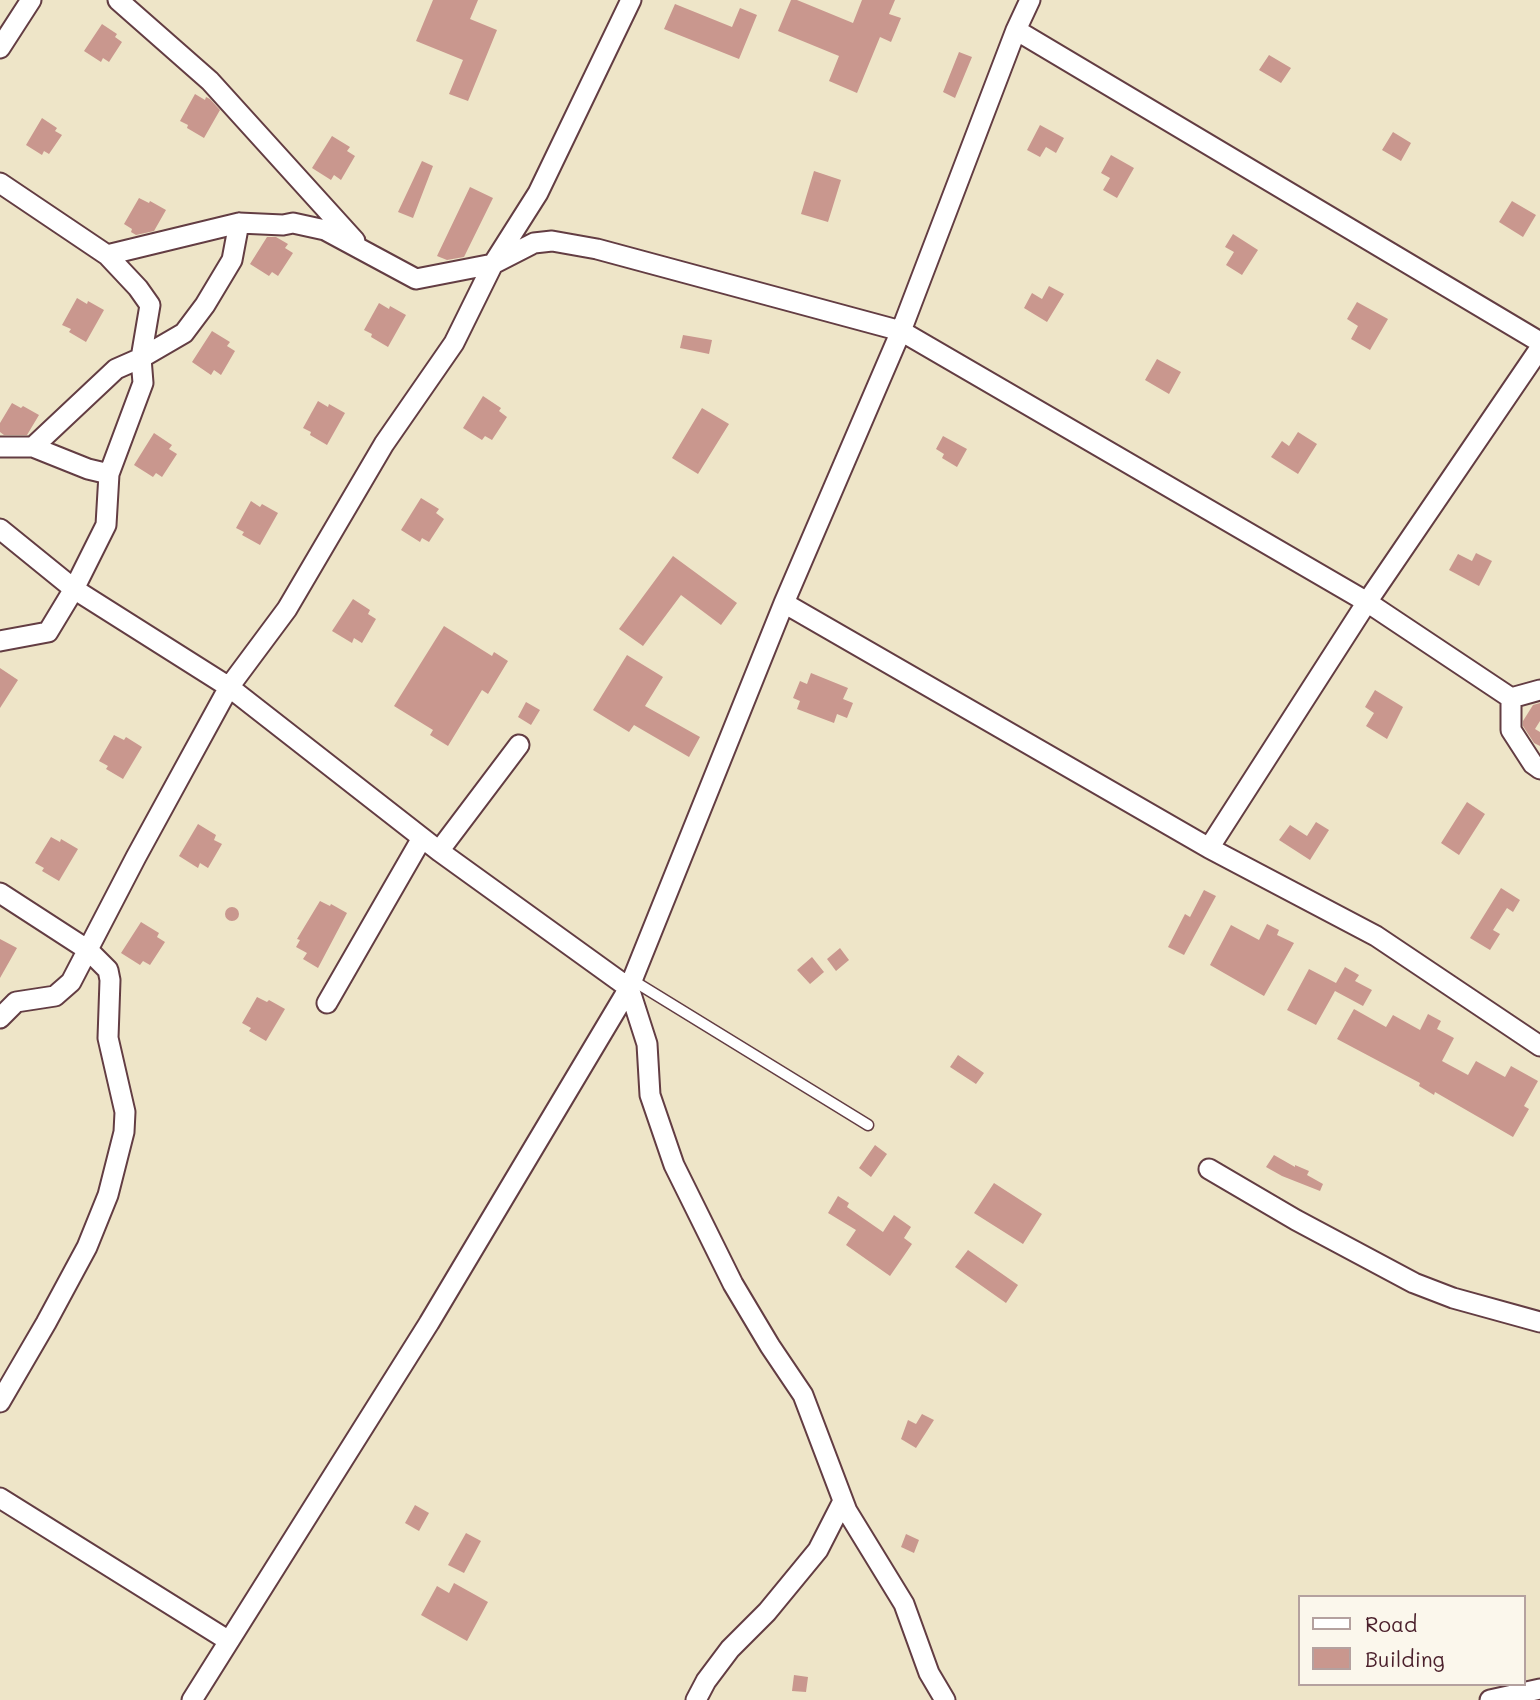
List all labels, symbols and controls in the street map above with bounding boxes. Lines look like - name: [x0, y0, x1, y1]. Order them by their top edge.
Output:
- legend: [1298, 1595, 1526, 1686]
- text: Road: [1365, 1610, 1417, 1637]
- text: Building: [1365, 1645, 1445, 1672]

